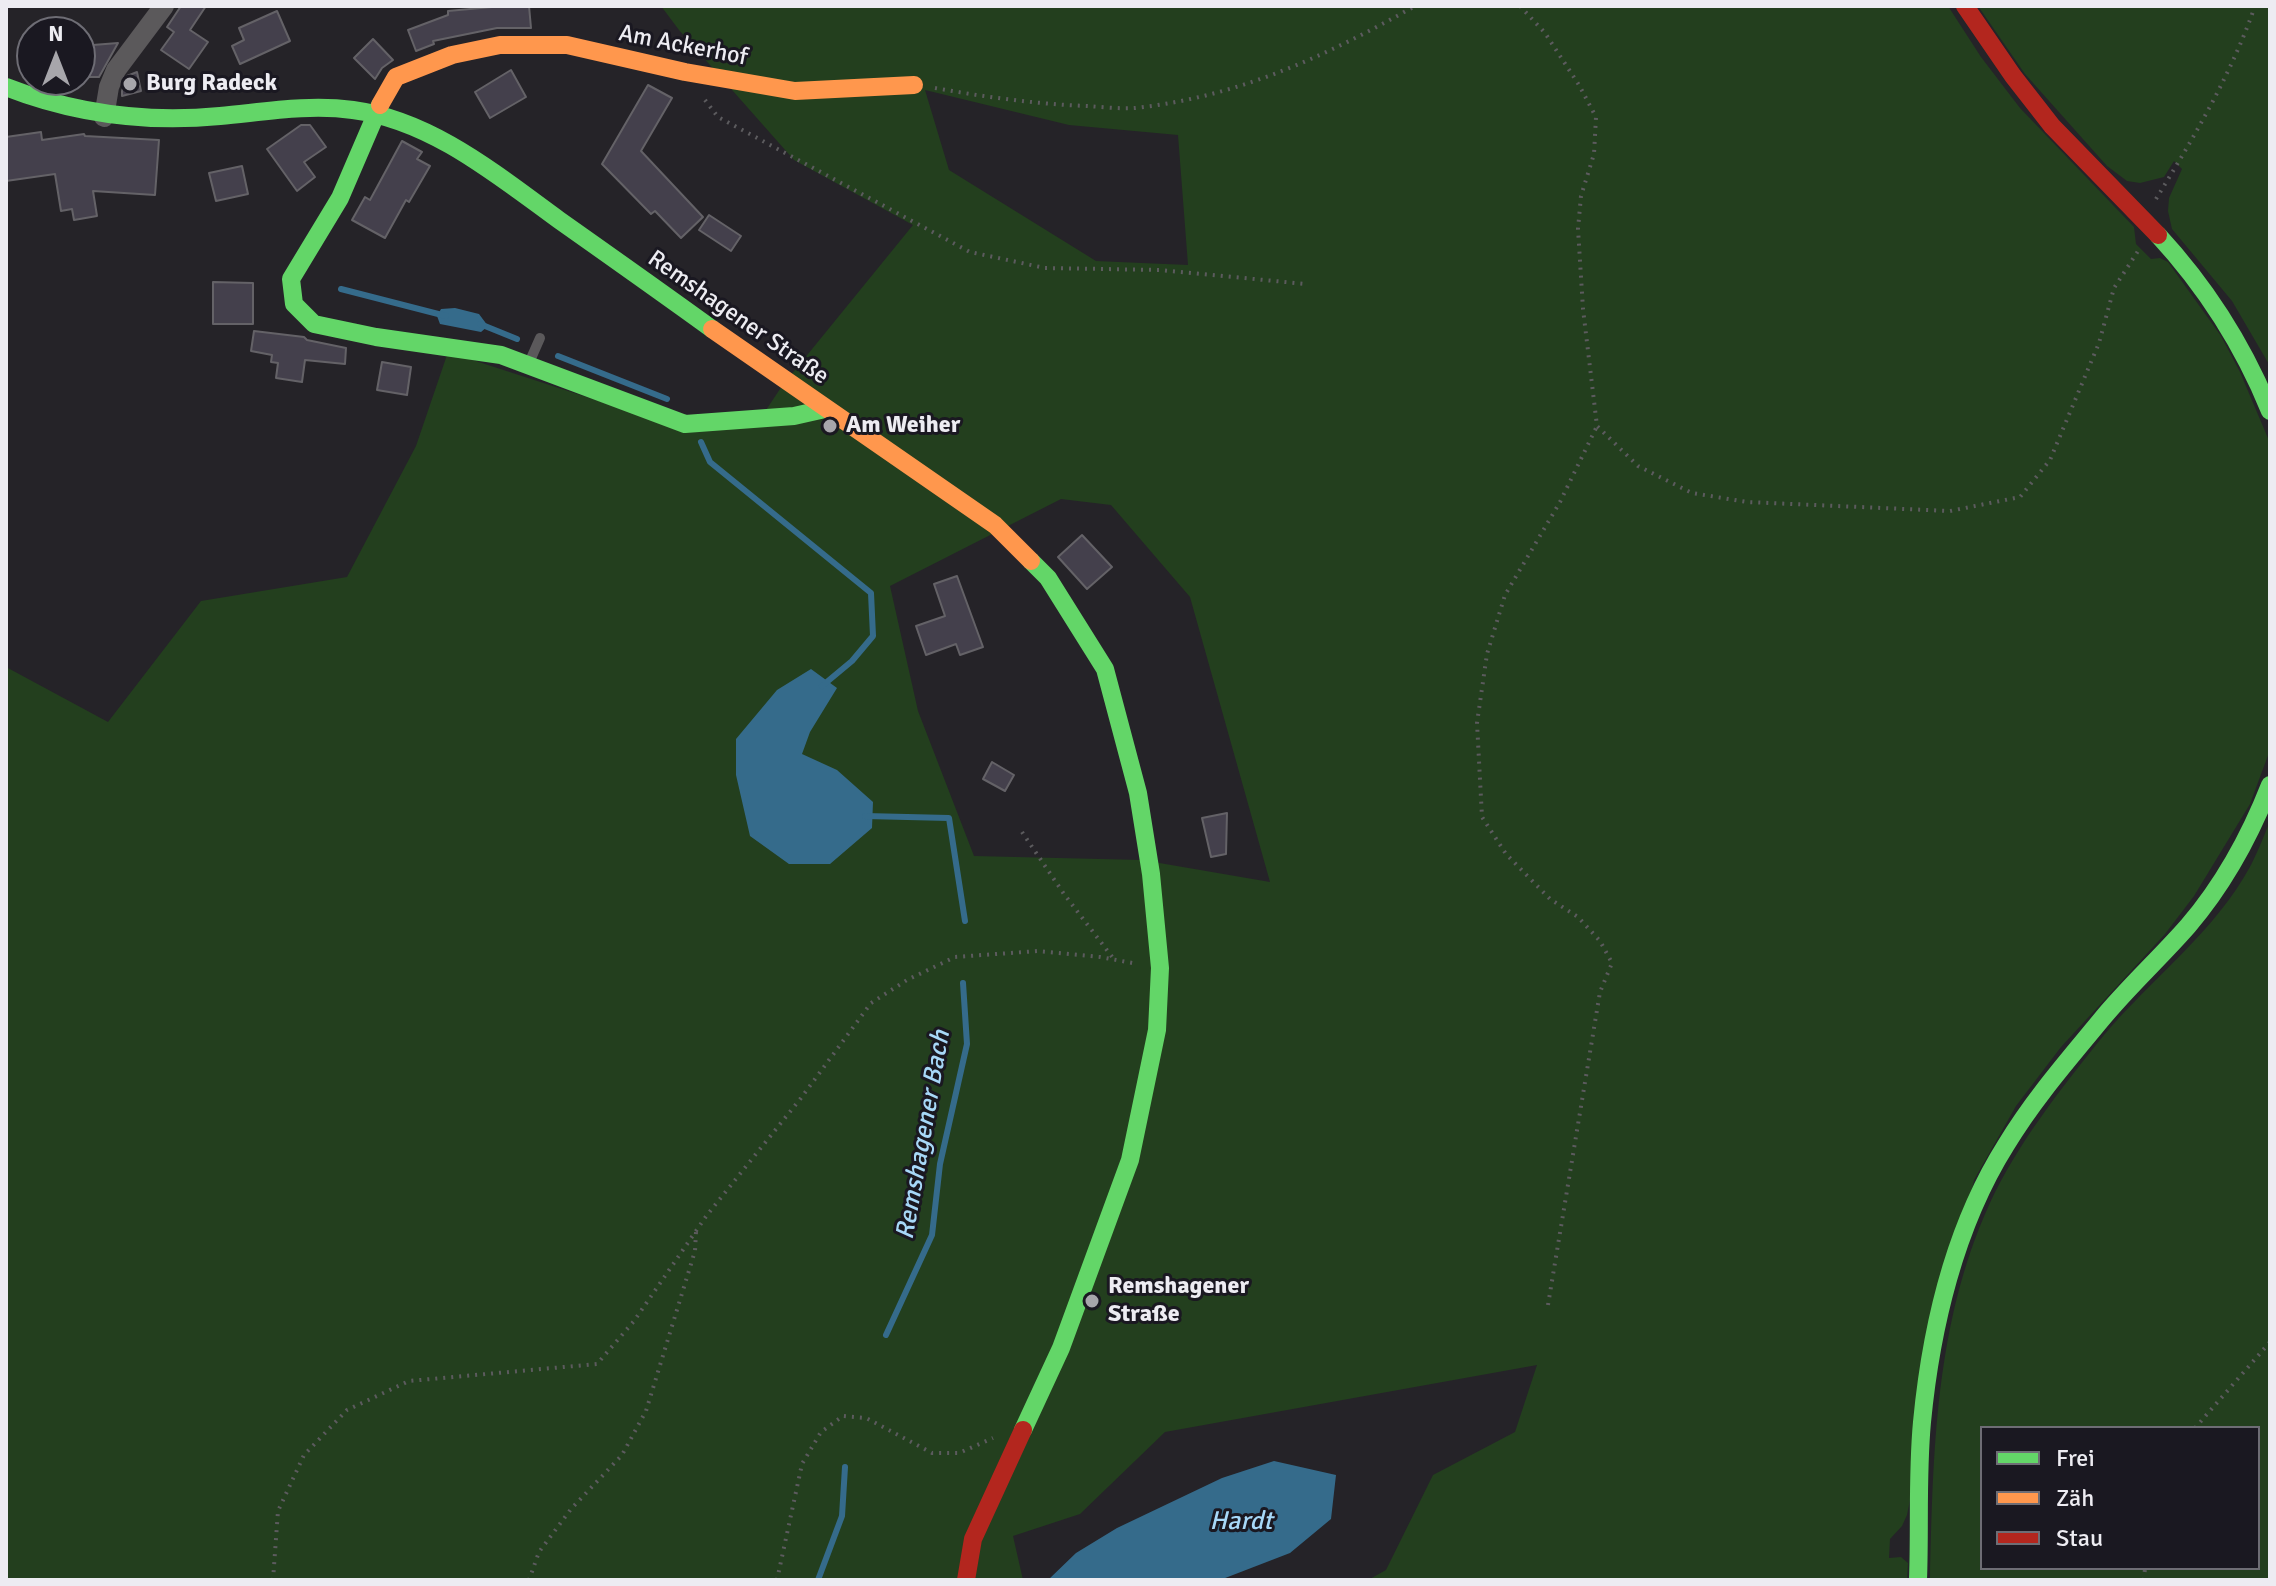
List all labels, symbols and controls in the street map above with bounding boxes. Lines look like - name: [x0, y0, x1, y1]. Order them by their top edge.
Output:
- north arrow: [16, 16, 96, 96]
- street label: Am Ackerhof: [616, 19, 750, 73]
- text: N: [48, 20, 64, 47]
- place label: Burg Radeck: [146, 70, 277, 98]
- marker: Burg Radeck: [121, 75, 139, 93]
- street label: Remshagener Straße: [642, 245, 834, 391]
- place label: Am Weiher: [846, 412, 960, 440]
- marker: Am Weiher: [821, 417, 839, 435]
- water label: Remshagener Bach: [890, 1028, 958, 1242]
- place label: Remshagener Straße: [1108, 1273, 1249, 1329]
- marker: Remshagener Straße: [1083, 1292, 1101, 1310]
- legend: [1980, 1426, 2260, 1570]
- text: Frei: [2056, 1443, 2095, 1473]
- text: Zäh: [2056, 1483, 2094, 1513]
- water label: Hardt: [1210, 1506, 1272, 1538]
- text: Stau: [2056, 1523, 2103, 1553]

